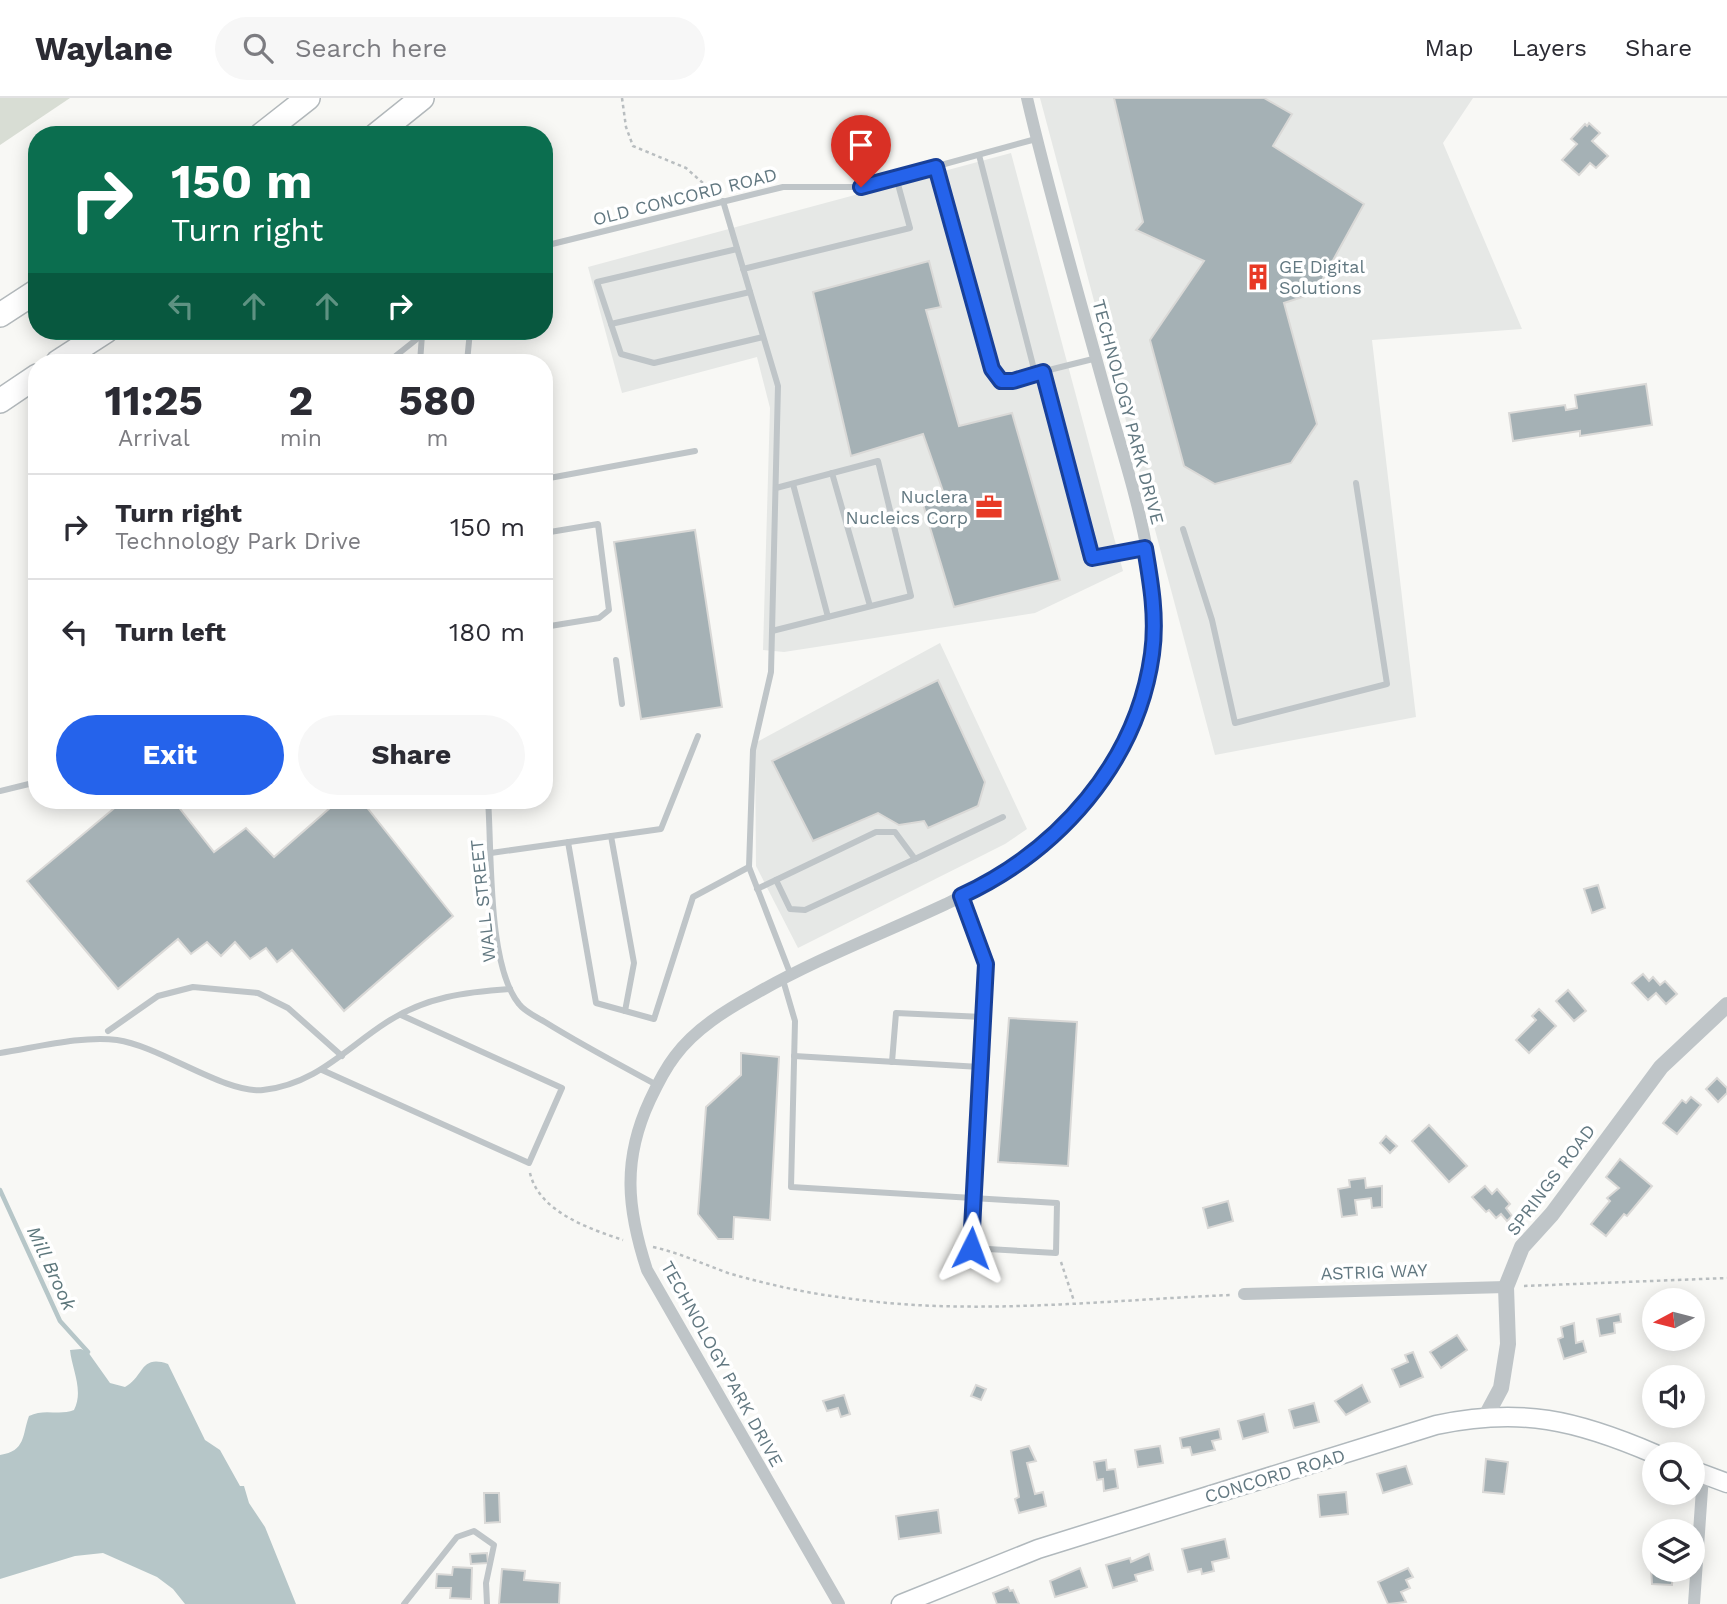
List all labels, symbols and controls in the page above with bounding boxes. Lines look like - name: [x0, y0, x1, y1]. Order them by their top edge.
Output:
- search box: [215, 17, 705, 80]
- text: Waylane: [35, 29, 173, 68]
- icon: search: [239, 29, 277, 67]
- text: Search here: [295, 33, 447, 63]
- text: Map: [1425, 34, 1473, 62]
- text: Layers: [1511, 34, 1587, 62]
- text: Share: [1625, 34, 1692, 62]
- pin: [831, 115, 891, 187]
- icon: arrive: [842, 126, 880, 164]
- text: 150 m: [171, 152, 312, 210]
- icon: right: [56, 154, 147, 245]
- street label: OLD CONCORD ROAD: [591, 163, 779, 230]
- text: Turn right: [171, 211, 323, 249]
- place label: GE Digital Solutions: [1279, 256, 1365, 298]
- building icon: GE Digital Solutions: [1243, 262, 1273, 292]
- icon: left: [162, 287, 200, 325]
- icon: ahead: [235, 287, 273, 325]
- icon: ahead: [308, 287, 346, 325]
- icon: right: [381, 287, 419, 325]
- street label: TECHNOLOGY PARK DRIVE: [1088, 297, 1169, 527]
- text: 11:25: [105, 376, 203, 425]
- text: 2: [288, 376, 313, 425]
- text: 580: [399, 376, 476, 425]
- text: Arrival: [118, 425, 190, 452]
- text: min: [280, 425, 322, 452]
- text: m: [426, 425, 448, 452]
- place label: Nuclera Nucleics Corp: [846, 486, 968, 528]
- office icon: Nuclera Nucleics Corp: [974, 492, 1004, 522]
- text: Turn right: [115, 498, 242, 528]
- icon: right: [56, 508, 94, 546]
- text: 150 m: [450, 512, 525, 542]
- text: Technology Park Drive: [115, 528, 361, 555]
- icon: left: [56, 613, 94, 651]
- text: Turn left: [115, 617, 226, 647]
- text: 180 m: [449, 617, 525, 647]
- button: Exit: [56, 715, 284, 795]
- button: Share: [298, 715, 525, 795]
- street label: WALL STREET: [466, 839, 499, 963]
- street label: SPRINGS ROAD: [1502, 1120, 1599, 1239]
- position arrow: [934, 1211, 1008, 1285]
- water label: Mill Brook: [22, 1222, 81, 1315]
- street label: TECHNOLOGY PARK DRIVE: [657, 1257, 788, 1470]
- street label: ASTRIG WAY: [1320, 1259, 1429, 1284]
- north arrow: [1642, 1288, 1704, 1351]
- map controls: [1642, 1288, 1705, 1582]
- button: sound: [1642, 1365, 1705, 1428]
- button: search: [1642, 1442, 1705, 1505]
- street label: CONCORD ROAD: [1202, 1444, 1348, 1507]
- button: layers: [1642, 1519, 1705, 1582]

